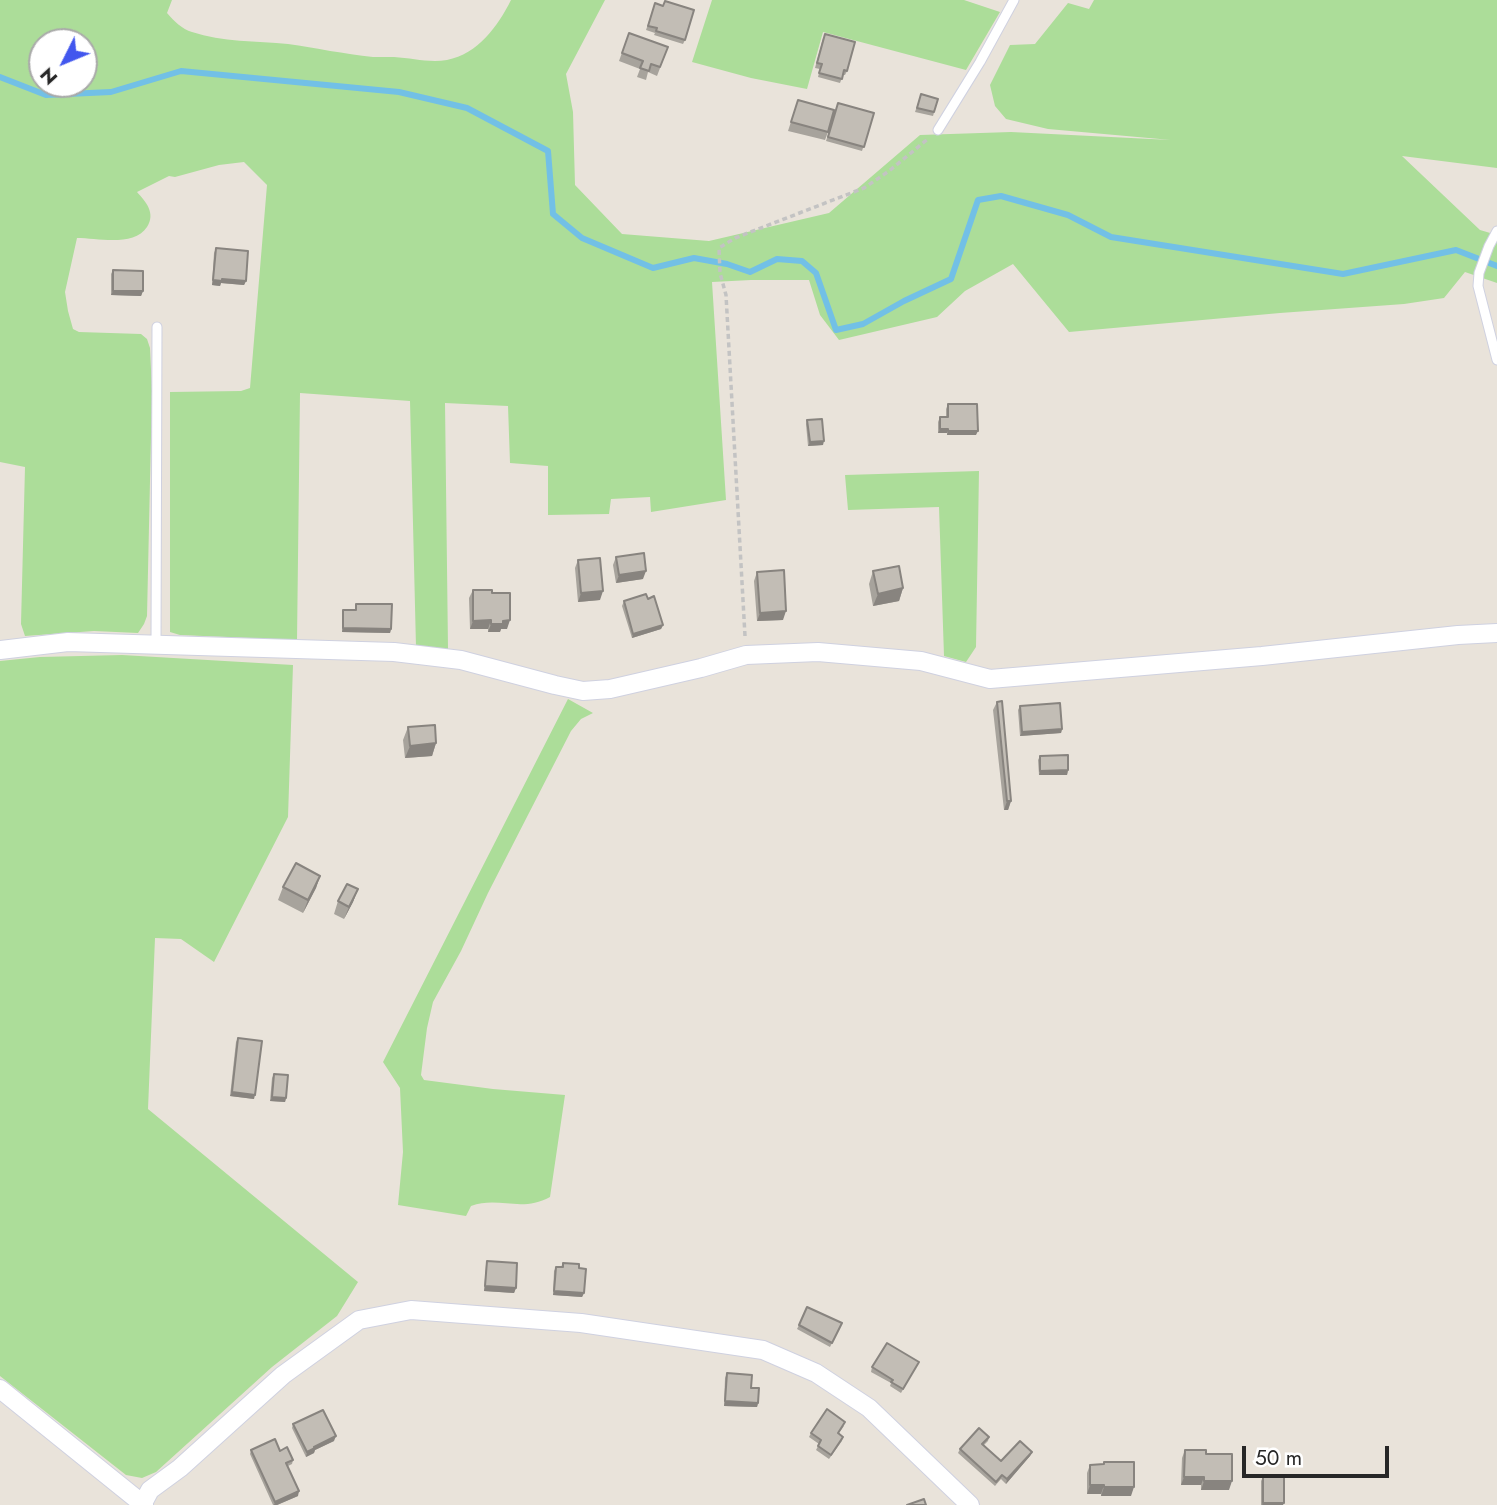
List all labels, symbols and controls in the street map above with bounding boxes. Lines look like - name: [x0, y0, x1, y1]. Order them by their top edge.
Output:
- north arrow: [28, 28, 98, 98]
- text: N: [34, 62, 64, 91]
- scale bar: [1245, 1432, 1392, 1476]
- text: 50 m: [1255, 1443, 1302, 1473]

